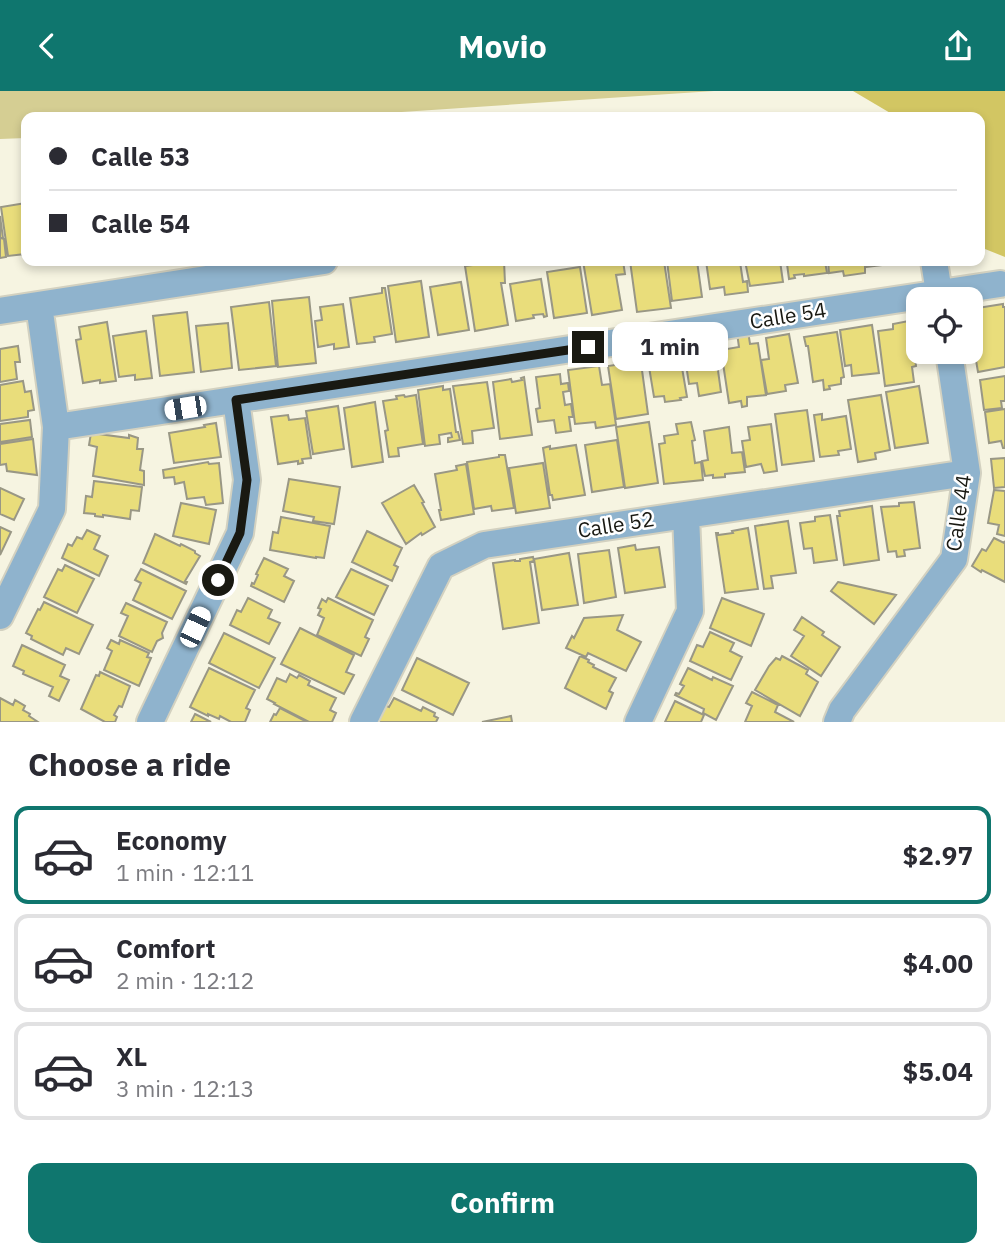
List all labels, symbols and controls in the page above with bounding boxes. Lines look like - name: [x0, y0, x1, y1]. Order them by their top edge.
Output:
- text: Movio: [458, 25, 547, 67]
- icon: back: [28, 27, 66, 65]
- icon: share: [939, 27, 977, 65]
- text: Calle 53: [91, 139, 190, 173]
- text: Calle 54: [91, 206, 190, 240]
- map controls: [906, 287, 983, 364]
- button: locate: [906, 287, 983, 364]
- street label: Calle 54: [747, 295, 828, 335]
- callout: 1 min: [612, 323, 728, 371]
- route end: [572, 331, 604, 363]
- text: 1 min: [640, 331, 700, 361]
- car: [163, 394, 208, 422]
- street label: Calle 44: [939, 473, 977, 553]
- street label: Calle 52: [575, 504, 656, 544]
- route start: [202, 564, 234, 596]
- car: [177, 604, 214, 650]
- text: Choose a ride: [28, 743, 231, 785]
- text: Economy: [116, 823, 227, 857]
- icon: car: [32, 824, 95, 887]
- text: $2.97: [903, 838, 973, 872]
- text: 1 min · 12:11: [116, 857, 254, 887]
- text: Comfort: [116, 931, 215, 965]
- icon: car: [32, 932, 95, 995]
- text: $4.00: [903, 946, 973, 980]
- text: 2 min · 12:12: [116, 965, 254, 995]
- text: XL: [116, 1039, 147, 1073]
- icon: car: [32, 1040, 95, 1103]
- text: $5.04: [903, 1054, 973, 1088]
- text: 3 min · 12:13: [116, 1073, 254, 1103]
- button: Confirm: [28, 1163, 977, 1243]

